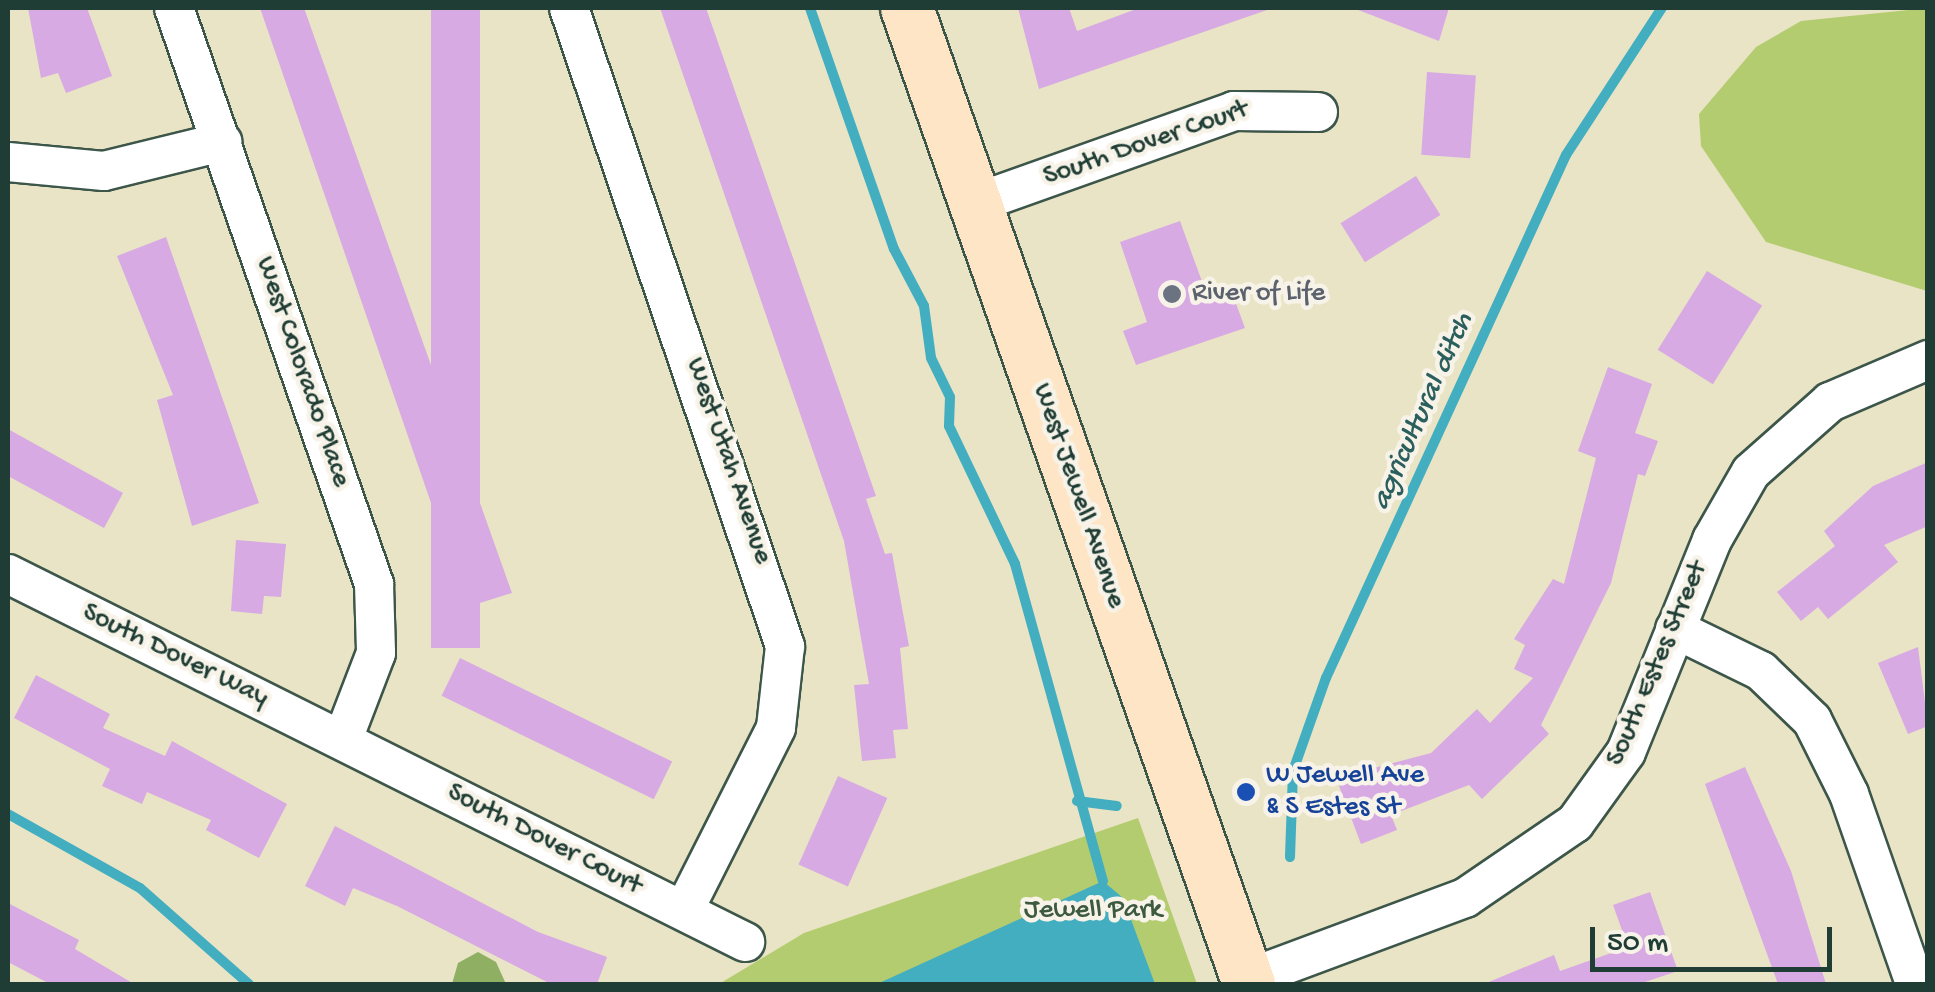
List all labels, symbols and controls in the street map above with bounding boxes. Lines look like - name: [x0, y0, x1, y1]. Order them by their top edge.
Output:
- street label: South Dover Court: [1039, 93, 1253, 195]
- street label: West Colorado Place: [247, 253, 357, 491]
- place label: River of Life: [1192, 277, 1325, 311]
- marker: River of Life: [1161, 283, 1183, 305]
- water label: agricultural ditch: [1365, 308, 1483, 516]
- street label: West Utah Avenue: [677, 354, 779, 568]
- street label: West Jewell Avenue: [1024, 379, 1132, 613]
- street label: South Estes Street: [1600, 557, 1716, 771]
- street label: South Dover Way: [76, 596, 274, 716]
- place label: W Jewell Ave & S Estes St: [1266, 759, 1424, 825]
- street label: South Dover Court: [441, 776, 647, 904]
- marker: W Jewell Ave & S Estes St: [1235, 781, 1257, 803]
- park label: Jewell Park: [1024, 894, 1162, 928]
- scale bar: [1595, 907, 1838, 969]
- text: 50 m: [1607, 927, 1668, 962]

